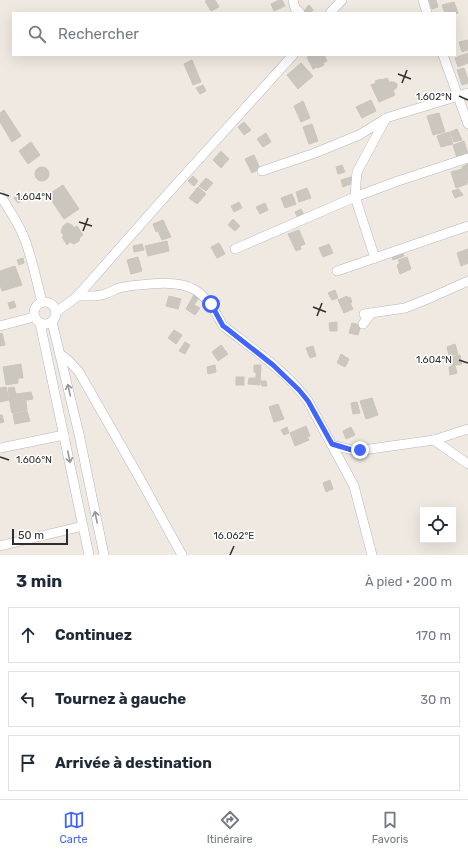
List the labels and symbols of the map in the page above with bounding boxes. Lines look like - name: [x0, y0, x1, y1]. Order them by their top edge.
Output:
- text: 1.602°N: [416, 91, 452, 103]
- text: 1.604°N: [16, 191, 52, 203]
- route start: [202, 295, 220, 313]
- text: 1.604°N: [416, 354, 452, 366]
- one-way arrow: [64, 383, 72, 396]
- route end: [351, 441, 369, 459]
- one-way arrow: [65, 451, 73, 464]
- text: 1.606°N: [16, 454, 52, 466]
- one-way arrow: [91, 511, 99, 524]
- scale bar: [12, 527, 68, 546]
- text: 16.062°E: [214, 530, 254, 542]

